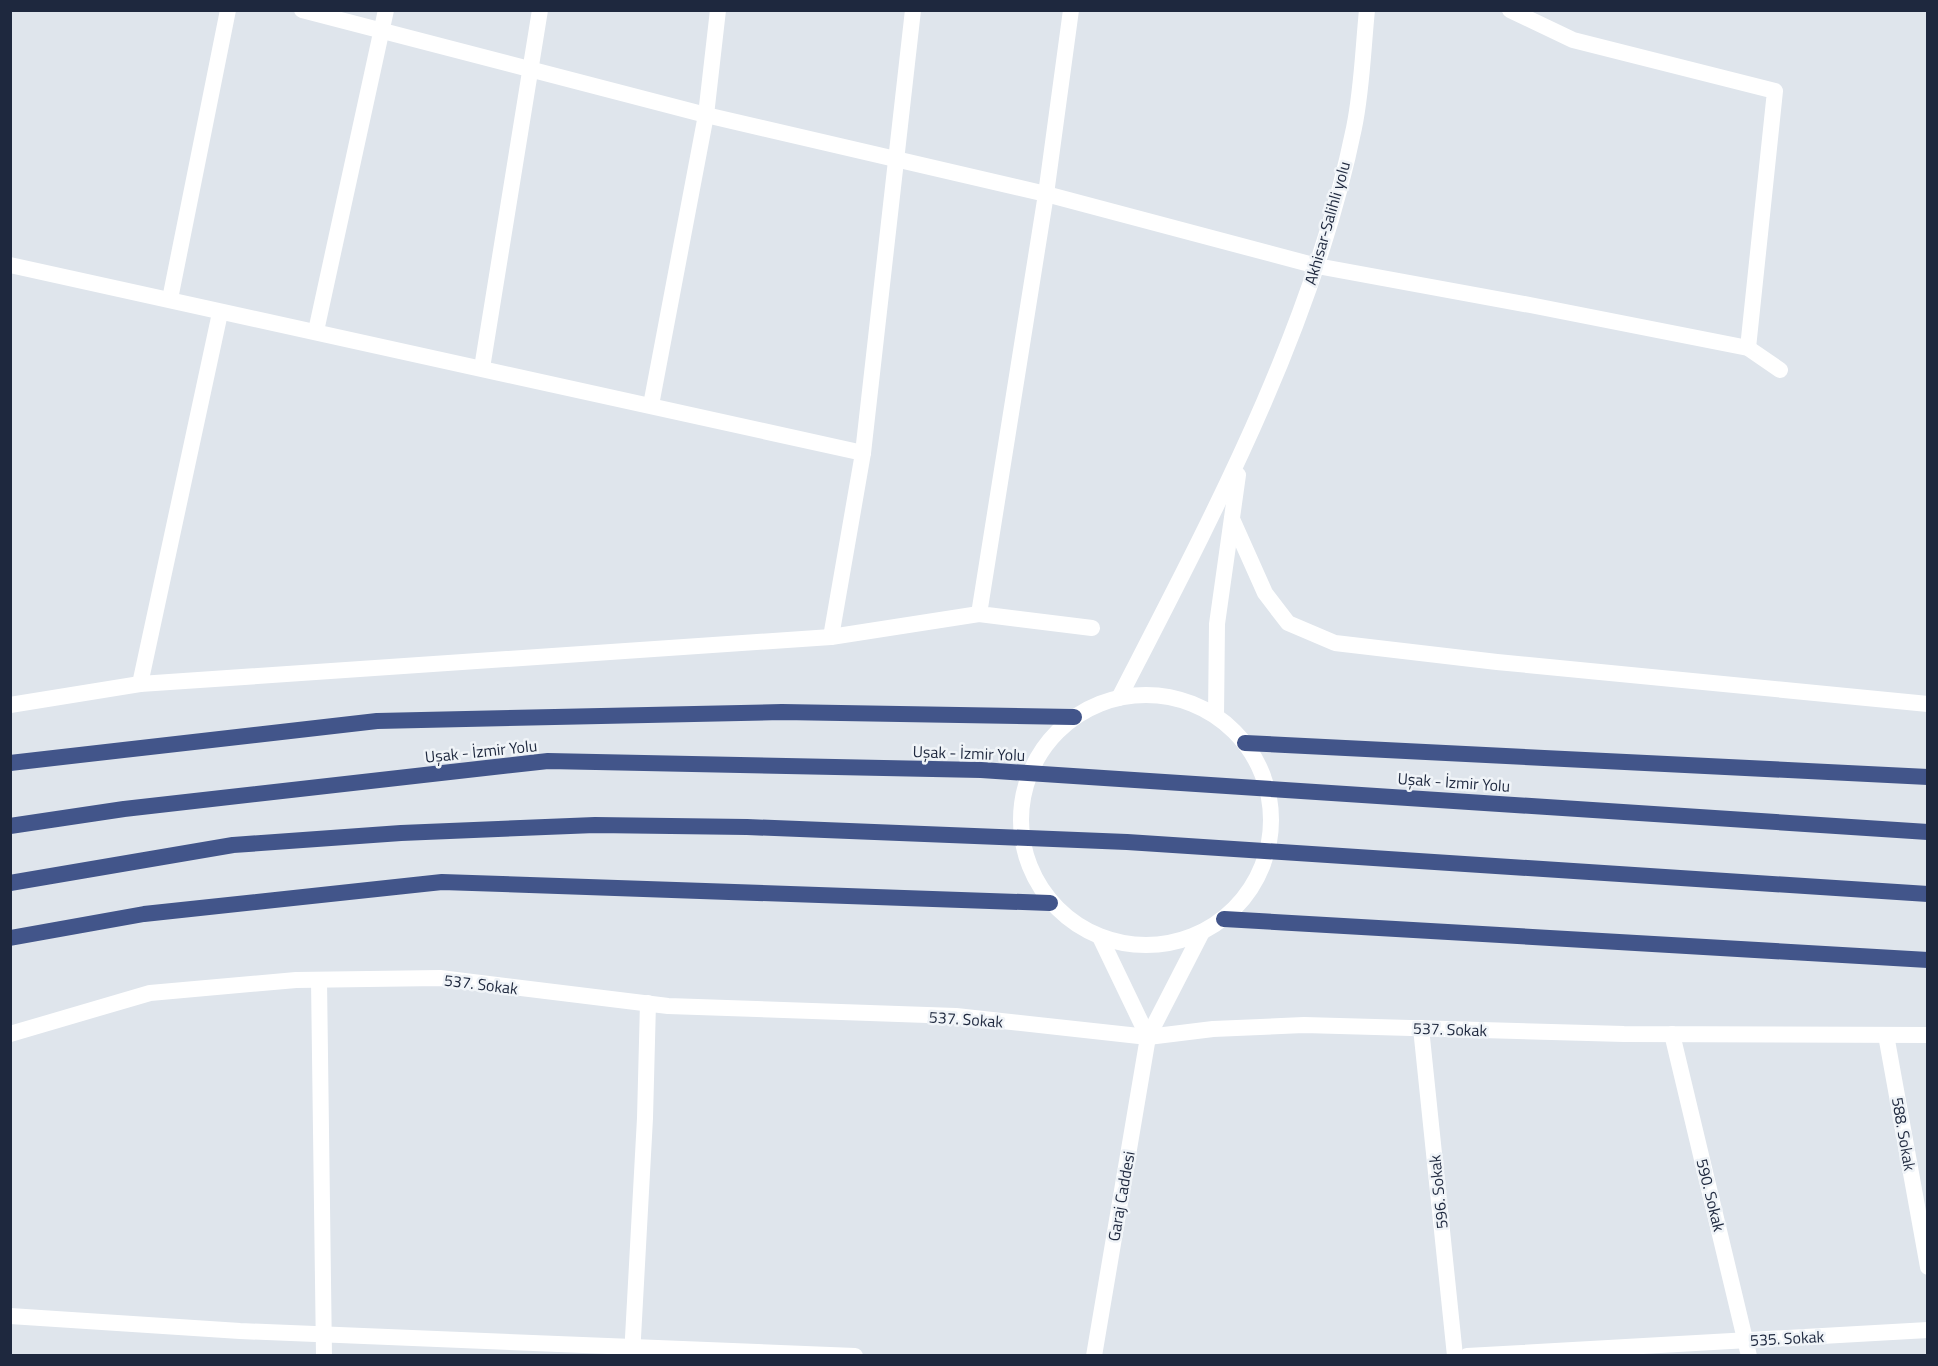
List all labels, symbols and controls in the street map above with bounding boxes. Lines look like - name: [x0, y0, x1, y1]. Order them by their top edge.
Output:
- street label: Akhisar-Salihli yolu: [1298, 158, 1356, 288]
- street label: Uşak - İzmir Yolu: [424, 733, 538, 769]
- street label: Uşak - İzmir Yolu: [912, 739, 1026, 767]
- street label: Uşak - İzmir Yolu: [1397, 766, 1511, 798]
- street label: 537. Sokak: [443, 968, 520, 1000]
- street label: 537. Sokak: [928, 1004, 1004, 1034]
- street label: 537. Sokak: [1412, 1016, 1488, 1042]
- street label: 588. Sokak: [1886, 1095, 1922, 1173]
- street label: Garaj Caddesi: [1101, 1149, 1141, 1243]
- street label: 596. Sokak: [1422, 1153, 1454, 1230]
- street label: 590. Sokak: [1690, 1156, 1732, 1234]
- street label: 535. Sokak: [1749, 1324, 1825, 1352]

